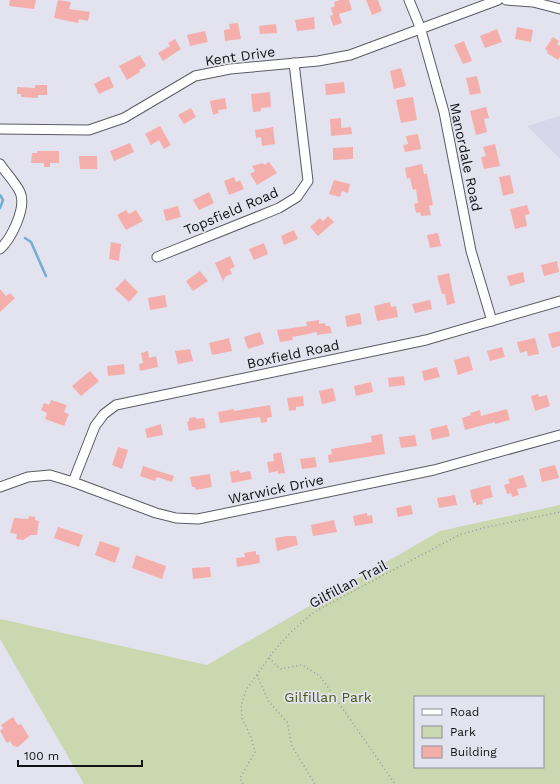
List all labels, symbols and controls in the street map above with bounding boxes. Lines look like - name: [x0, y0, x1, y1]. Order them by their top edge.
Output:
- street label: Kent Drive: [204, 43, 276, 69]
- street label: Manordale Road: [447, 101, 485, 213]
- street label: Topsfield Road: [181, 184, 281, 238]
- street label: Boxfield Road: [245, 336, 341, 372]
- street label: Warwick Drive: [227, 471, 325, 507]
- street label: Gilfillan Trail: [306, 556, 390, 611]
- park label: Gilfillan Park: [284, 689, 372, 705]
- legend: [414, 696, 544, 768]
- text: Road: [450, 705, 479, 719]
- text: Park: [450, 725, 476, 739]
- scale bar: [18, 742, 142, 768]
- text: Building: [450, 745, 497, 759]
- text: 100 m: [24, 749, 59, 763]

